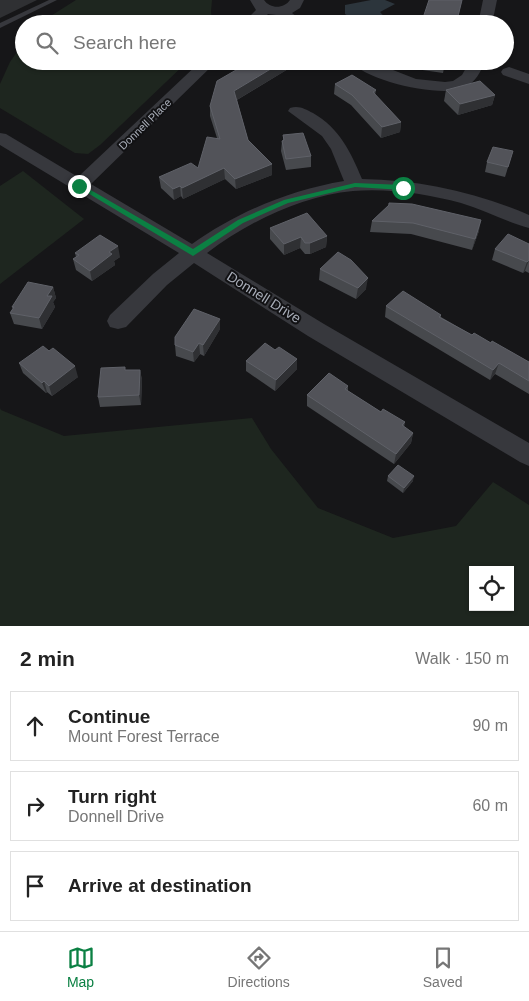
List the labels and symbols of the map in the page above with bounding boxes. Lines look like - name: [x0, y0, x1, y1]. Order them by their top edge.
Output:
- street label: Donnell Place: [116, 96, 174, 152]
- route end: [68, 175, 91, 198]
- route start: [392, 177, 415, 200]
- street label: Donnell Drive: [224, 268, 304, 326]

